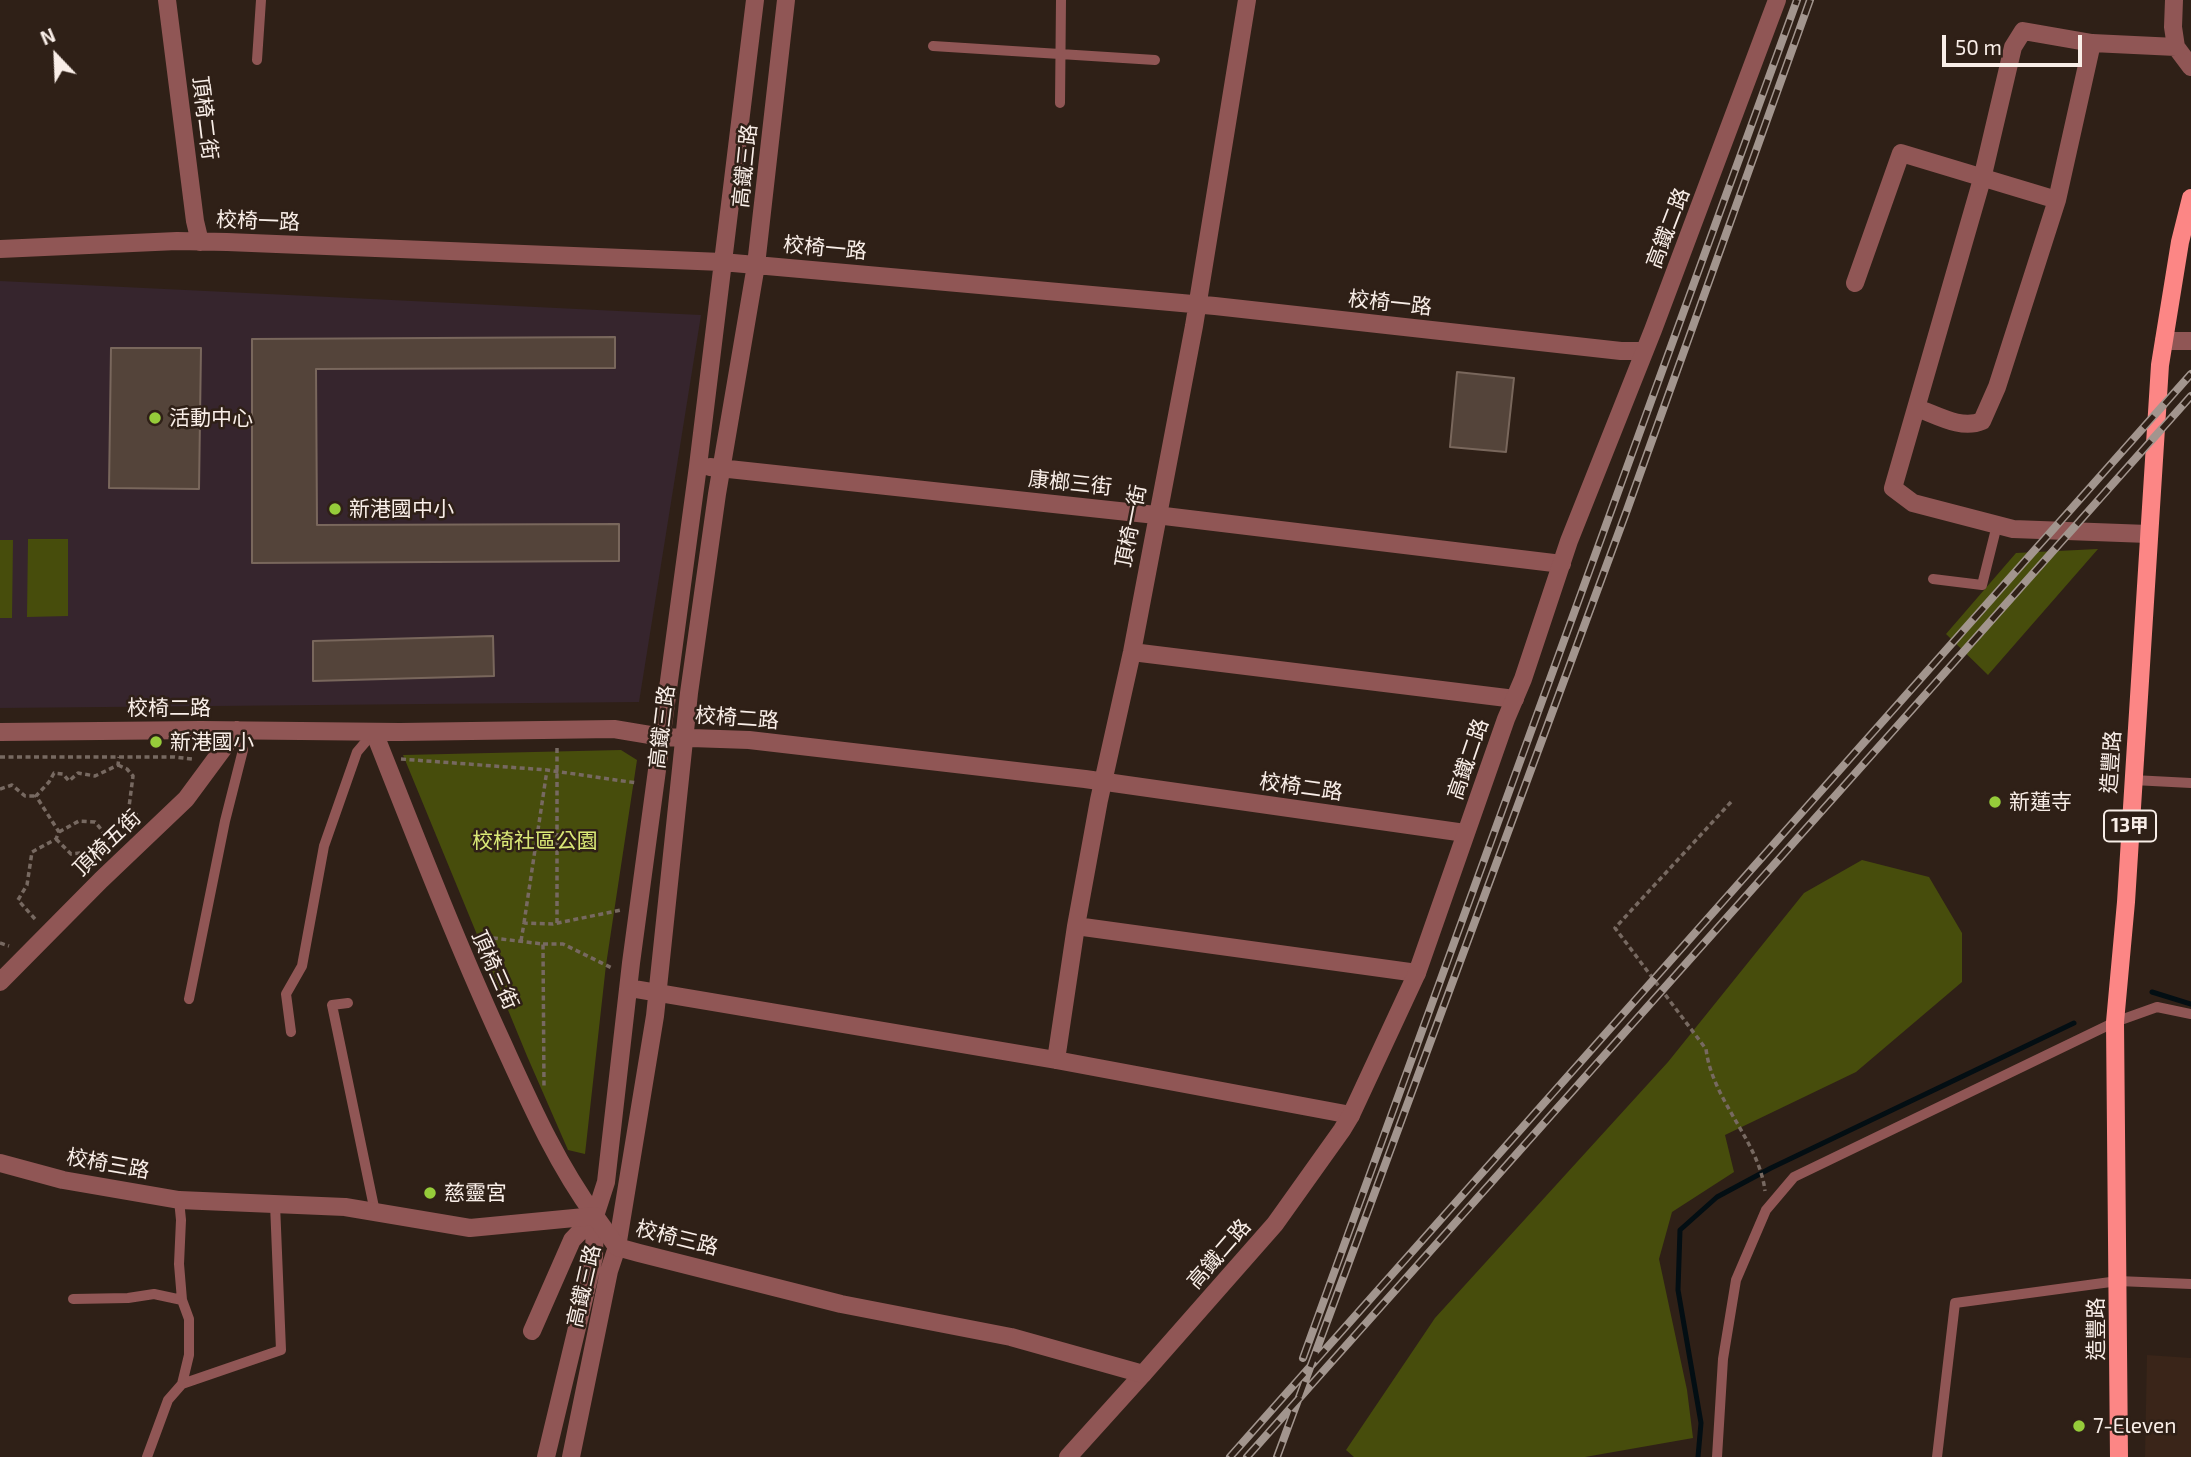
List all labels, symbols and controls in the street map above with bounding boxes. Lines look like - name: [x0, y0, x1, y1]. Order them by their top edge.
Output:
- north arrow: [21, 21, 91, 91]
- scale bar: [1946, 21, 2086, 65]
- text: N: [37, 23, 58, 49]
- text: 50 m: [1955, 34, 2002, 59]
- street label: 頂椅二街: [187, 75, 223, 161]
- street label: 高鐵三路: [728, 123, 762, 209]
- street label: 高鐵二路: [1641, 184, 1695, 272]
- street label: 校椅一路: [216, 207, 300, 235]
- street label: 校椅一路: [782, 232, 868, 264]
- street label: 校椅一路: [1347, 286, 1433, 320]
- place label: 活動中心: [169, 405, 253, 431]
- marker: 活動中心: [147, 410, 163, 426]
- street label: 康榔三街: [1027, 466, 1113, 500]
- street label: 頂椅一街: [1111, 482, 1151, 570]
- place label: 新港國中小: [349, 496, 454, 522]
- marker: 新港國中小: [327, 501, 343, 517]
- street label: 高鐵三路: [644, 684, 680, 770]
- street label: 校椅二路: [127, 695, 211, 721]
- street label: 校椅二路: [694, 703, 780, 733]
- street label: 高鐵二路: [1442, 715, 1494, 803]
- place label: 新港國小: [170, 729, 254, 755]
- street label: 造豐路: [2096, 730, 2126, 794]
- marker: 新港國小: [148, 734, 164, 750]
- street label: 校椅二路: [1258, 769, 1344, 805]
- place label: 新蓮寺: [2009, 789, 2072, 815]
- marker: 新蓮寺: [1987, 794, 2003, 810]
- street label: 頂椅五街: [68, 805, 146, 881]
- road number: 13甲: [2104, 810, 2156, 842]
- park label: 校椅社區公園: [472, 828, 598, 854]
- street label: 頂椅三街: [466, 927, 524, 1013]
- street label: 校椅三路: [64, 1144, 152, 1184]
- place label: 慈靈宮: [444, 1180, 507, 1206]
- marker: 慈靈宮: [422, 1185, 438, 1201]
- street label: 高鐵二路: [1182, 1214, 1256, 1294]
- street label: 校椅三路: [633, 1216, 721, 1260]
- street label: 高鐵三路: [562, 1242, 606, 1330]
- street label: 造豐路: [2083, 1298, 2109, 1360]
- place label: 7-Eleven: [2093, 1413, 2176, 1439]
- marker: 7-Eleven: [2071, 1418, 2087, 1434]

